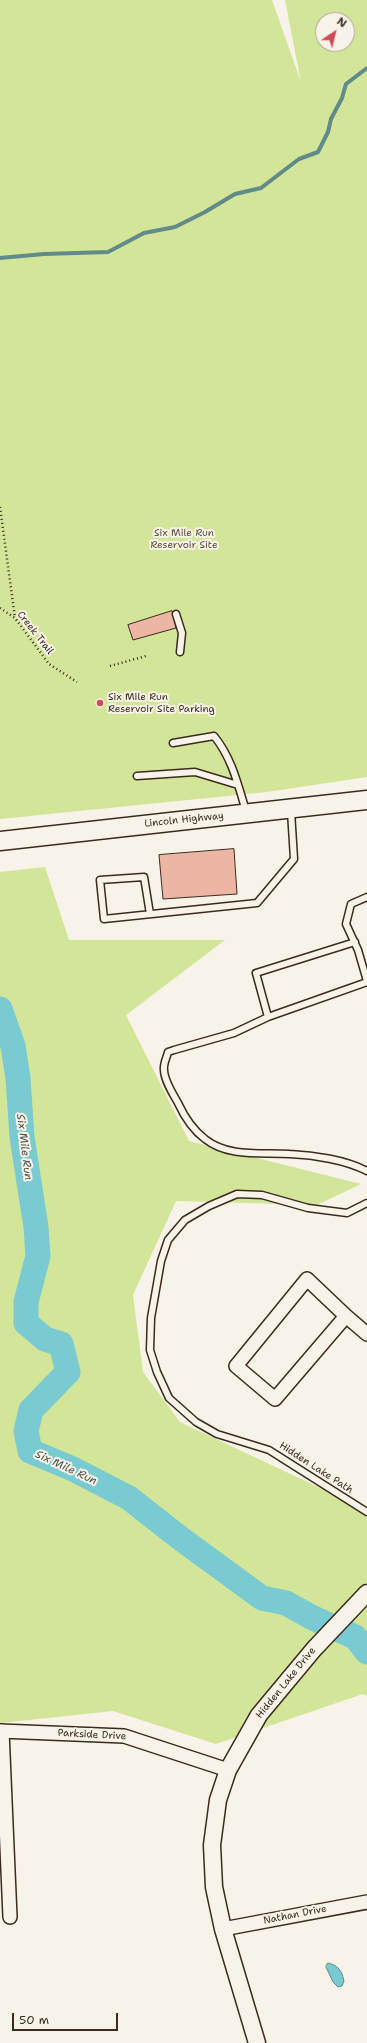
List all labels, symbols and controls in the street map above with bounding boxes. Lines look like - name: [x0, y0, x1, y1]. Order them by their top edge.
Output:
- north arrow: [315, 12, 355, 52]
- text: N: [334, 14, 349, 31]
- park label: Six Mile Run Reservoir Site: [150, 527, 218, 550]
- street label: Creek Trail: [14, 609, 56, 657]
- place label: Six Mile Run Reservoir Site Parking: [108, 691, 215, 714]
- marker: Six Mile Run Reservoir Site Parking: [95, 698, 105, 708]
- street label: Lincoln Highway: [144, 810, 224, 830]
- water label: Six Mile Run: [13, 1113, 35, 1181]
- street label: Hidden Lake Path: [277, 1440, 355, 1496]
- water label: Six Mile Run: [33, 1448, 99, 1488]
- street label: Hidden Lake Drive: [254, 1645, 318, 1721]
- street label: Parkside Drive: [57, 1727, 127, 1743]
- street label: Nathan Drive: [262, 1903, 328, 1927]
- scale bar: [14, 2005, 120, 2031]
- text: 50 m: [19, 2012, 49, 2028]

